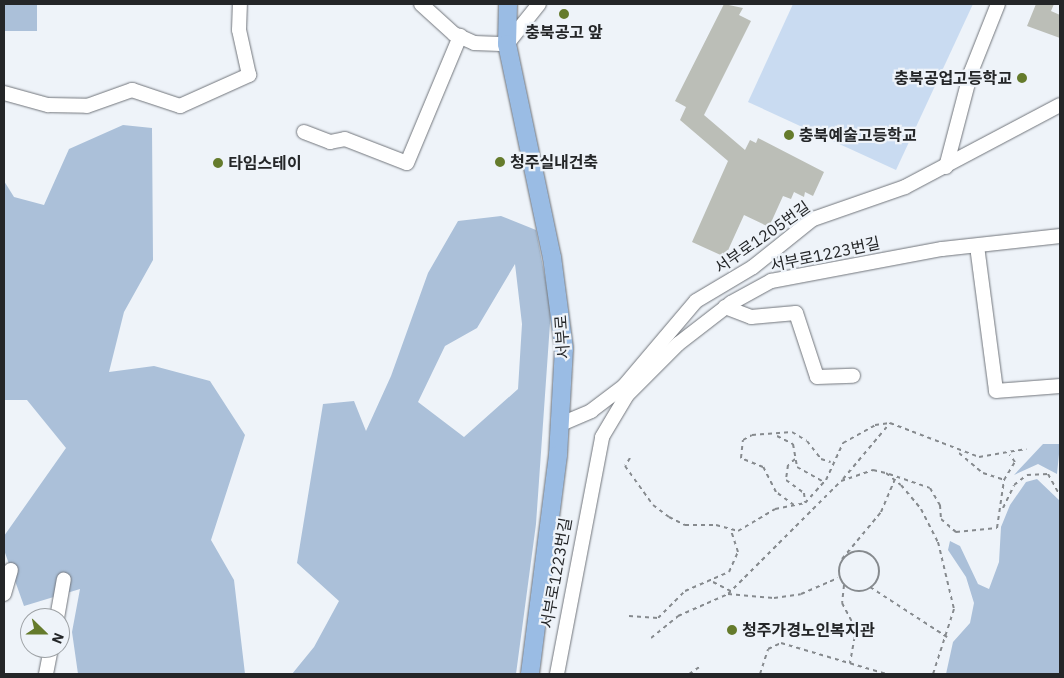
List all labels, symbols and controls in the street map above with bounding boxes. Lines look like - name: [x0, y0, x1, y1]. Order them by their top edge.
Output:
- marker: 충북공고 앞: [558, 8, 570, 20]
- place label: 충북공고 앞: [525, 22, 603, 42]
- place label: 충북공업고등학교: [894, 68, 1012, 88]
- marker: 충북공업고등학교: [1016, 72, 1028, 84]
- place label: 충북예술고등학교: [799, 125, 917, 145]
- marker: 충북예술고등학교: [783, 129, 795, 141]
- place label: 청주실내건축: [510, 152, 598, 172]
- place label: 타임스테이: [228, 153, 302, 173]
- marker: 청주실내건축: [494, 156, 506, 168]
- marker: 타임스테이: [212, 157, 224, 169]
- street label: 서부로1205번길: [711, 197, 813, 277]
- street label: 서부로1223번길: [768, 233, 882, 275]
- street label: 서부로: [551, 314, 573, 360]
- street label: 서부로1223번길: [537, 516, 575, 630]
- north arrow: [20, 608, 70, 658]
- place label: 청주가경노인복지관: [742, 620, 874, 640]
- marker: 청주가경노인복지관: [726, 624, 738, 636]
- text: N: [48, 630, 68, 646]

